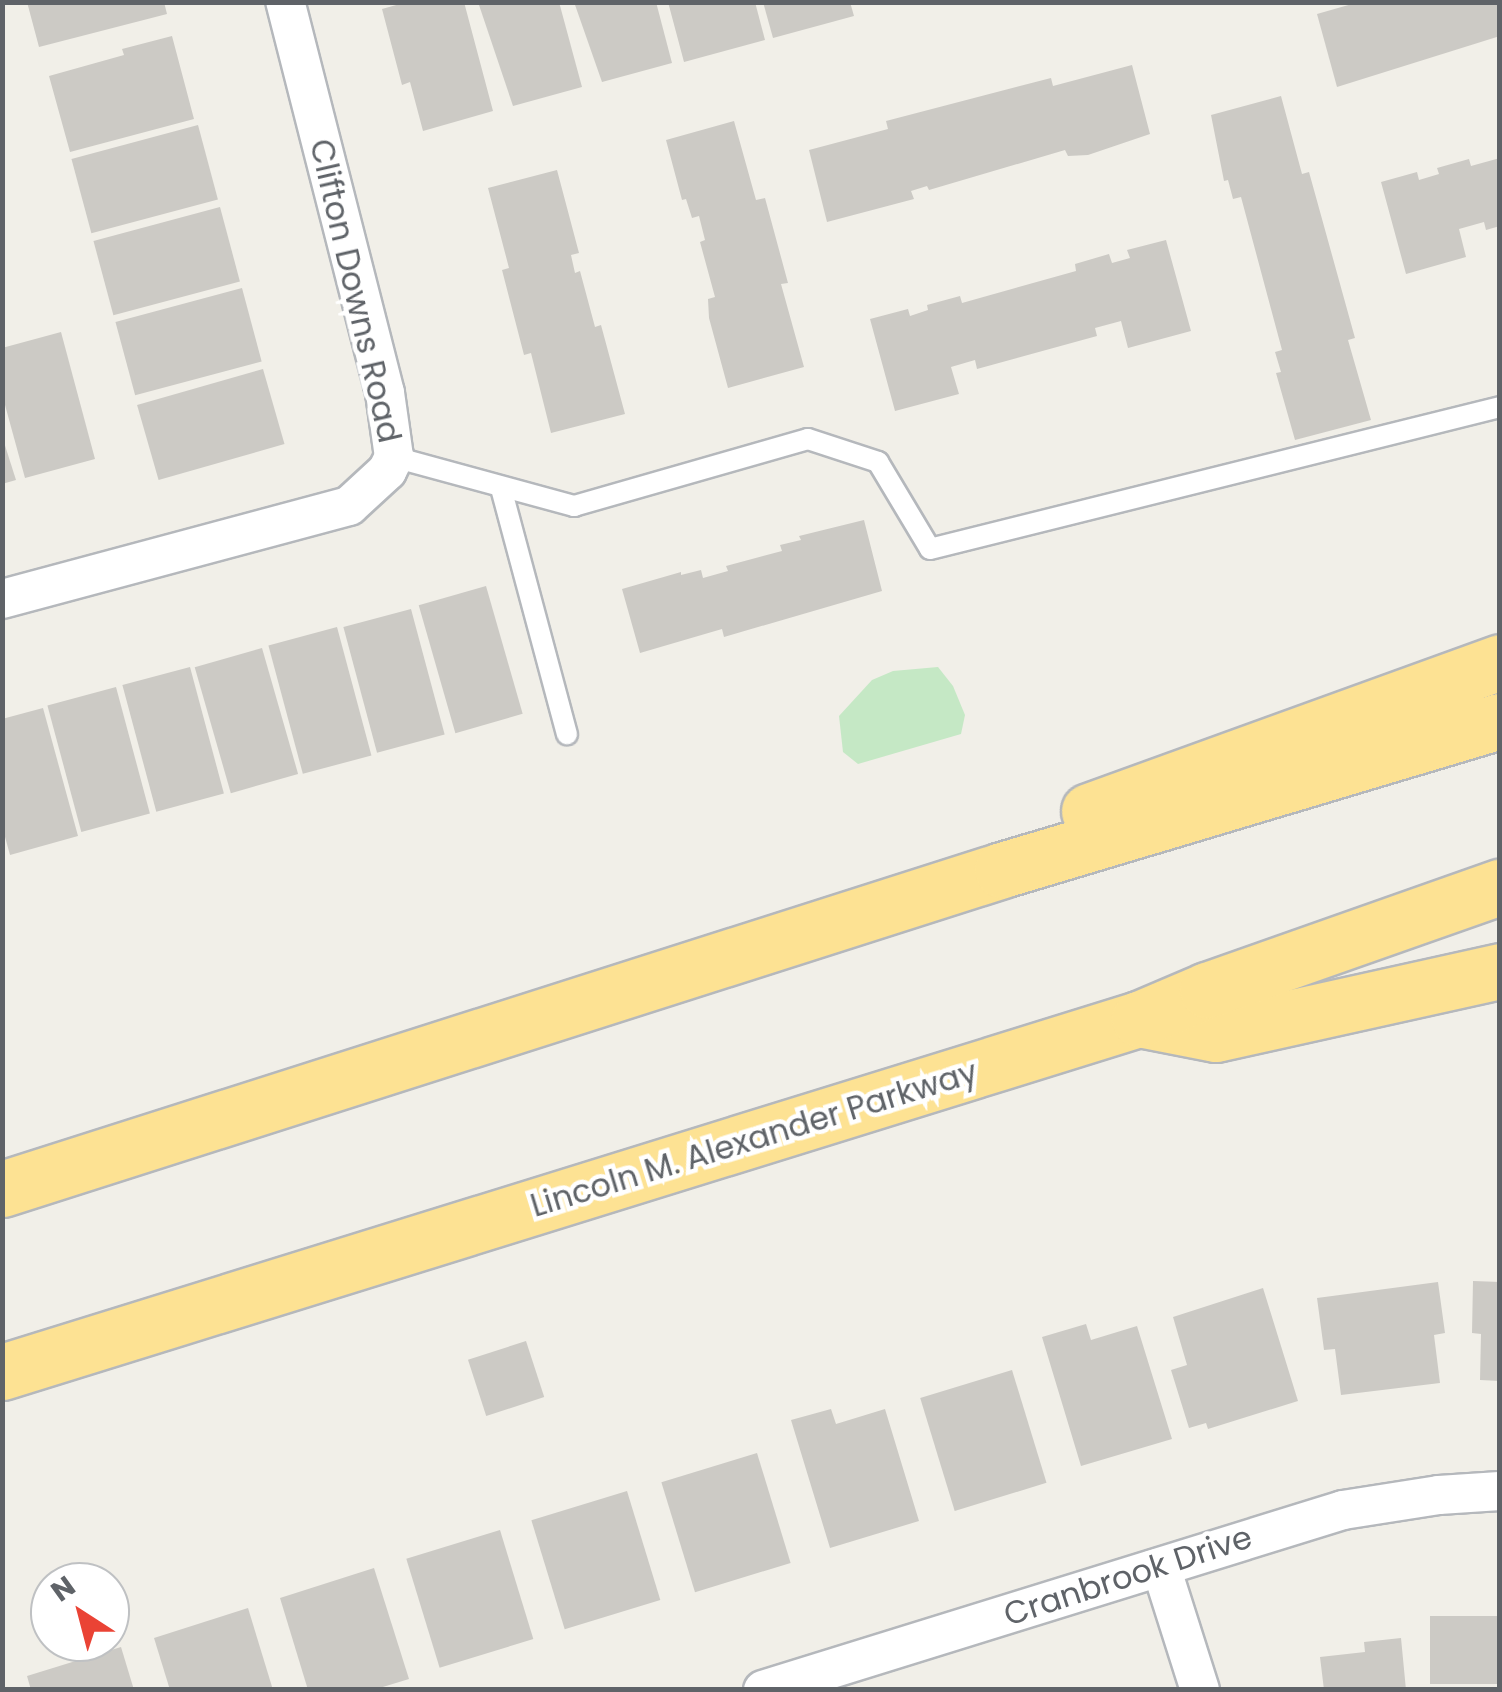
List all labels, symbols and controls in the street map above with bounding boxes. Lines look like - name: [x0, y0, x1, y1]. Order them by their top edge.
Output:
- street label: Clifton Downs Road: [301, 135, 409, 447]
- street label: Lincoln M. Alexander Parkway: [526, 1053, 982, 1225]
- street label: Cranbrook Drive: [999, 1518, 1257, 1634]
- north arrow: [30, 1562, 130, 1662]
- text: N: [43, 1567, 83, 1611]

